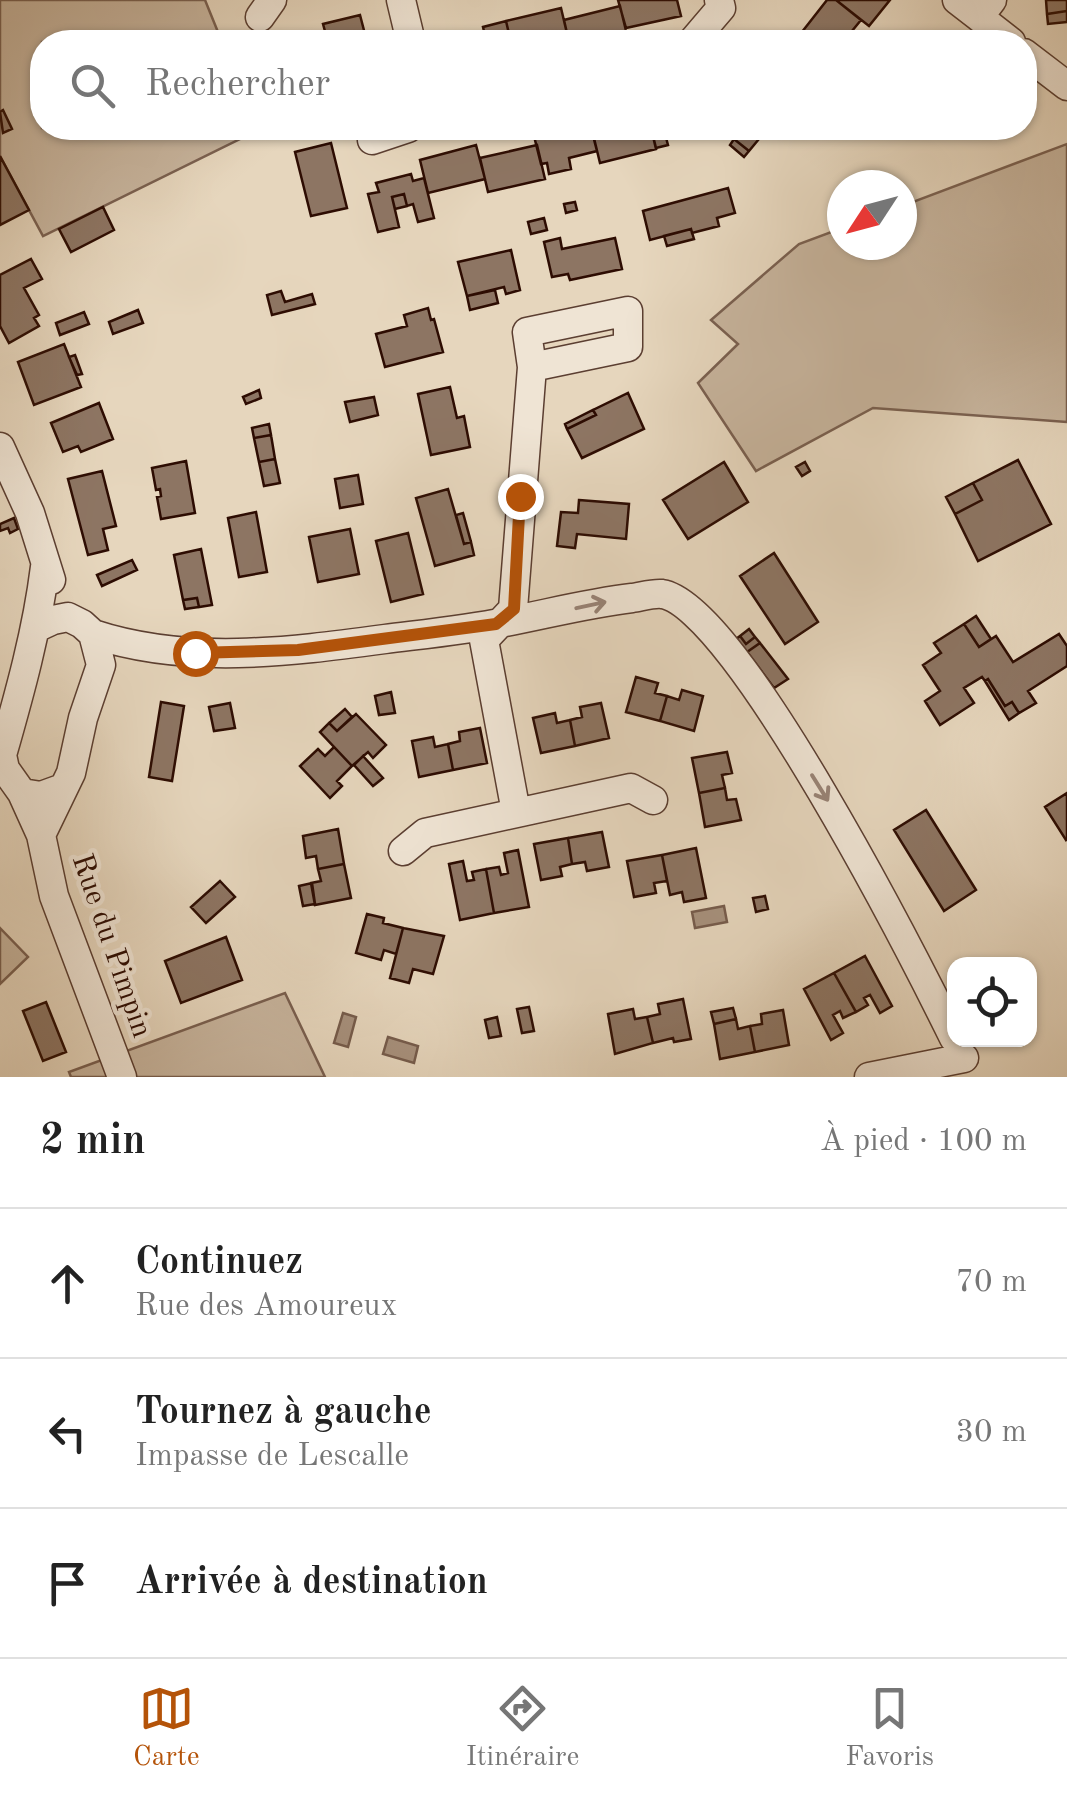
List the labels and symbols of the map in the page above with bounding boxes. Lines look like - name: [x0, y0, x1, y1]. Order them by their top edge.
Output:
- north arrow: [827, 170, 917, 260]
- route end: [498, 474, 544, 520]
- one-way arrow: [575, 594, 607, 613]
- route start: [173, 631, 219, 677]
- one-way arrow: [810, 773, 830, 802]
- street label: Rue du Pimpin: [66, 850, 156, 1042]

